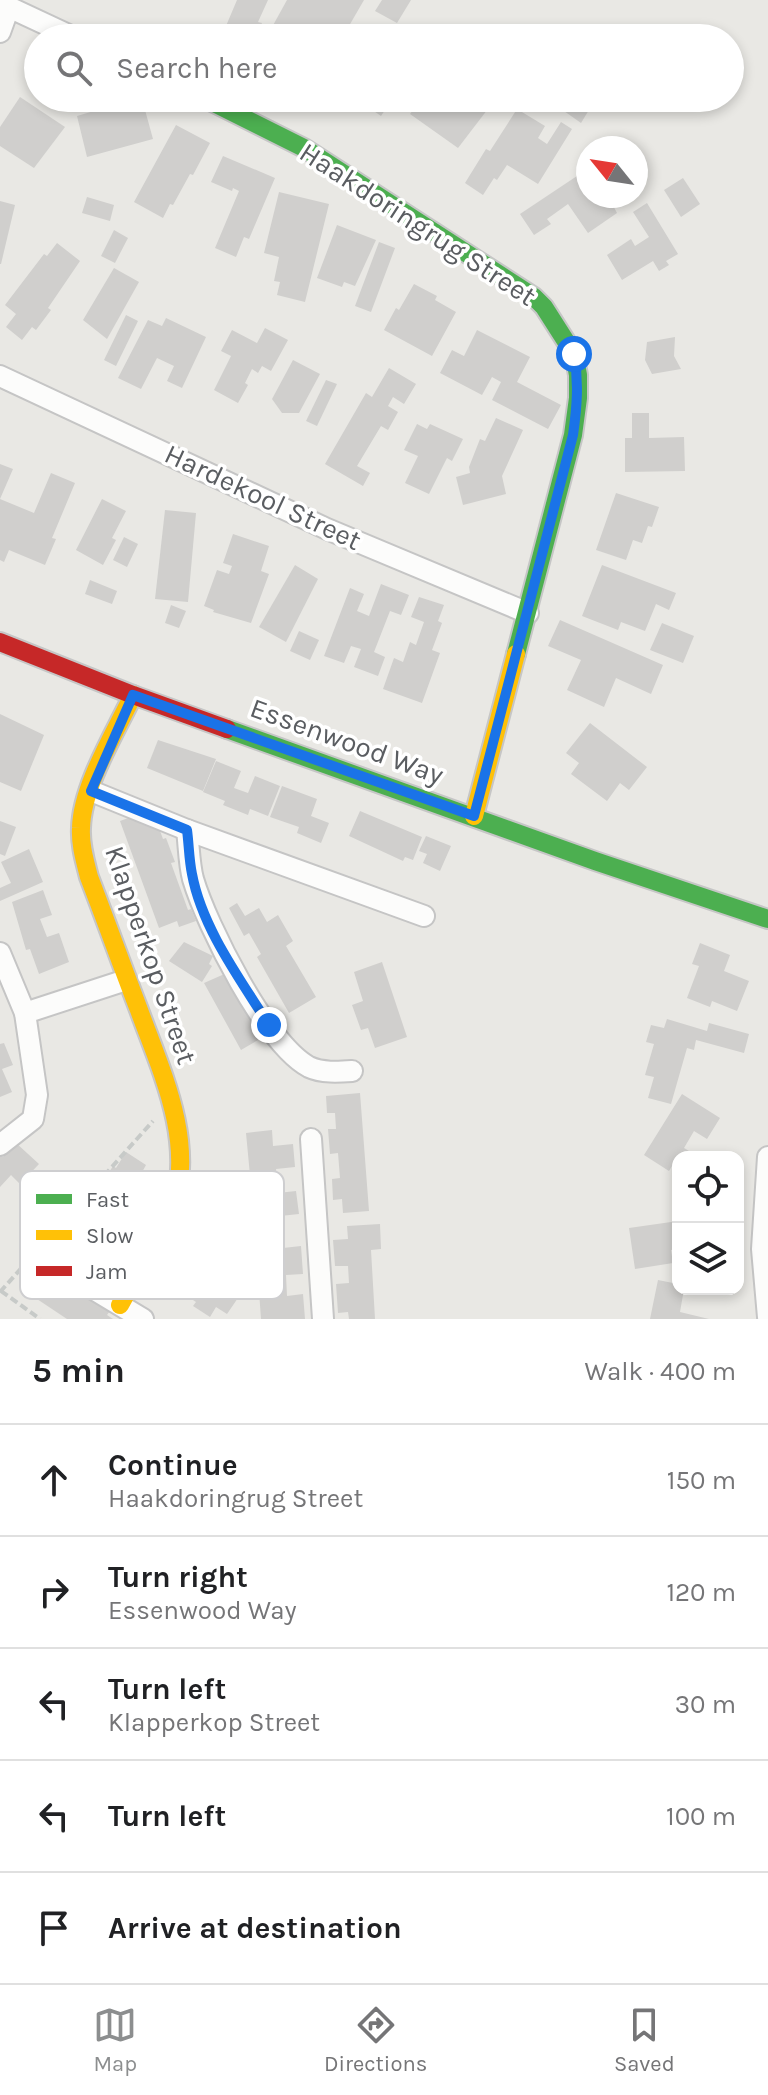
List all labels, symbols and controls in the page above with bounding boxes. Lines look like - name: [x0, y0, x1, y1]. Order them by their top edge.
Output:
- search box: [24, 24, 744, 112]
- icon: search: [52, 46, 96, 90]
- text: Search here: [116, 50, 277, 86]
- street label: Haakdoringrug Street: [294, 135, 542, 313]
- north arrow: [576, 136, 648, 208]
- route start: [556, 336, 592, 372]
- street label: Hardekool Street: [160, 437, 366, 557]
- street label: Essenwood Way: [246, 691, 448, 791]
- street label: Klapperkop Street: [98, 842, 204, 1068]
- route end: [251, 1007, 287, 1043]
- map controls: [672, 1151, 744, 1295]
- button: locate: [672, 1151, 744, 1223]
- legend: [20, 1171, 284, 1299]
- text: Fast: [86, 1187, 129, 1213]
- text: Slow: [86, 1223, 133, 1249]
- button: layers: [672, 1223, 744, 1295]
- text: Jam: [86, 1259, 128, 1285]
- text: 5 min: [32, 1351, 125, 1391]
- text: Walk · 400 m: [584, 1356, 736, 1387]
- text: Continue: [108, 1447, 238, 1483]
- icon: ahead: [32, 1458, 76, 1502]
- text: 150 m: [667, 1465, 736, 1496]
- text: Haakdoringrug Street: [108, 1483, 363, 1514]
- text: Turn right: [108, 1559, 248, 1595]
- icon: right: [32, 1570, 76, 1614]
- text: 120 m: [666, 1577, 736, 1608]
- text: Essenwood Way: [108, 1595, 297, 1626]
- text: Turn left: [108, 1671, 226, 1707]
- icon: left: [32, 1682, 76, 1726]
- text: 30 m: [675, 1689, 736, 1720]
- text: Klapperkop Street: [108, 1707, 320, 1738]
- icon: left: [32, 1794, 76, 1838]
- text: Turn left: [108, 1798, 226, 1834]
- text: 100 m: [666, 1801, 736, 1832]
- icon: arrive: [32, 1906, 76, 1950]
- text: Arrive at destination: [108, 1910, 402, 1946]
- tab: Map: [93, 2003, 137, 2077]
- tab: Directions: [324, 2003, 427, 2077]
- tab: Saved: [614, 2003, 675, 2077]

